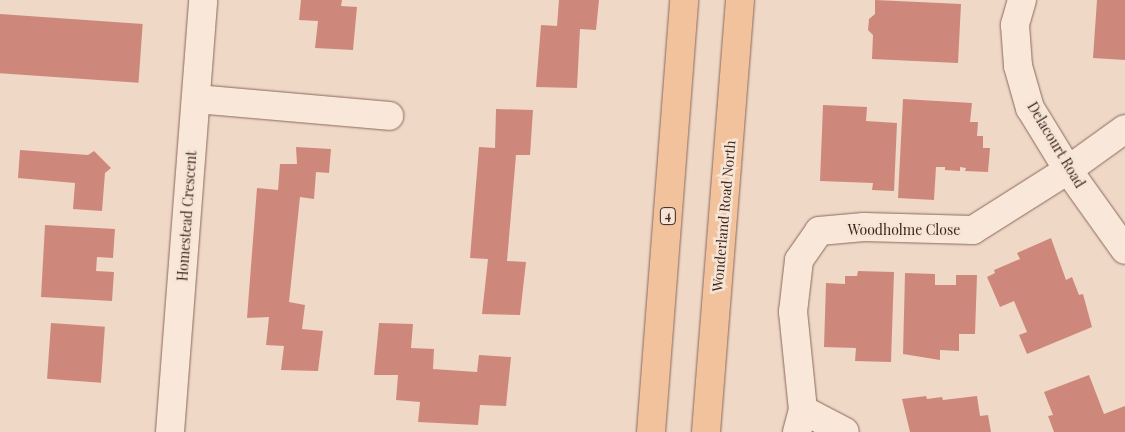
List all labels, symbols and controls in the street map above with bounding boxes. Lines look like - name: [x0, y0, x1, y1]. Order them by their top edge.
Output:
- street label: Delacourt Road: [1024, 99, 1088, 191]
- street label: Wonderland Road North: [709, 140, 739, 292]
- street label: Homestead Crescent: [174, 150, 200, 282]
- road number: 4: [659, 207, 677, 226]
- street label: Woodholme Close: [848, 222, 960, 238]

